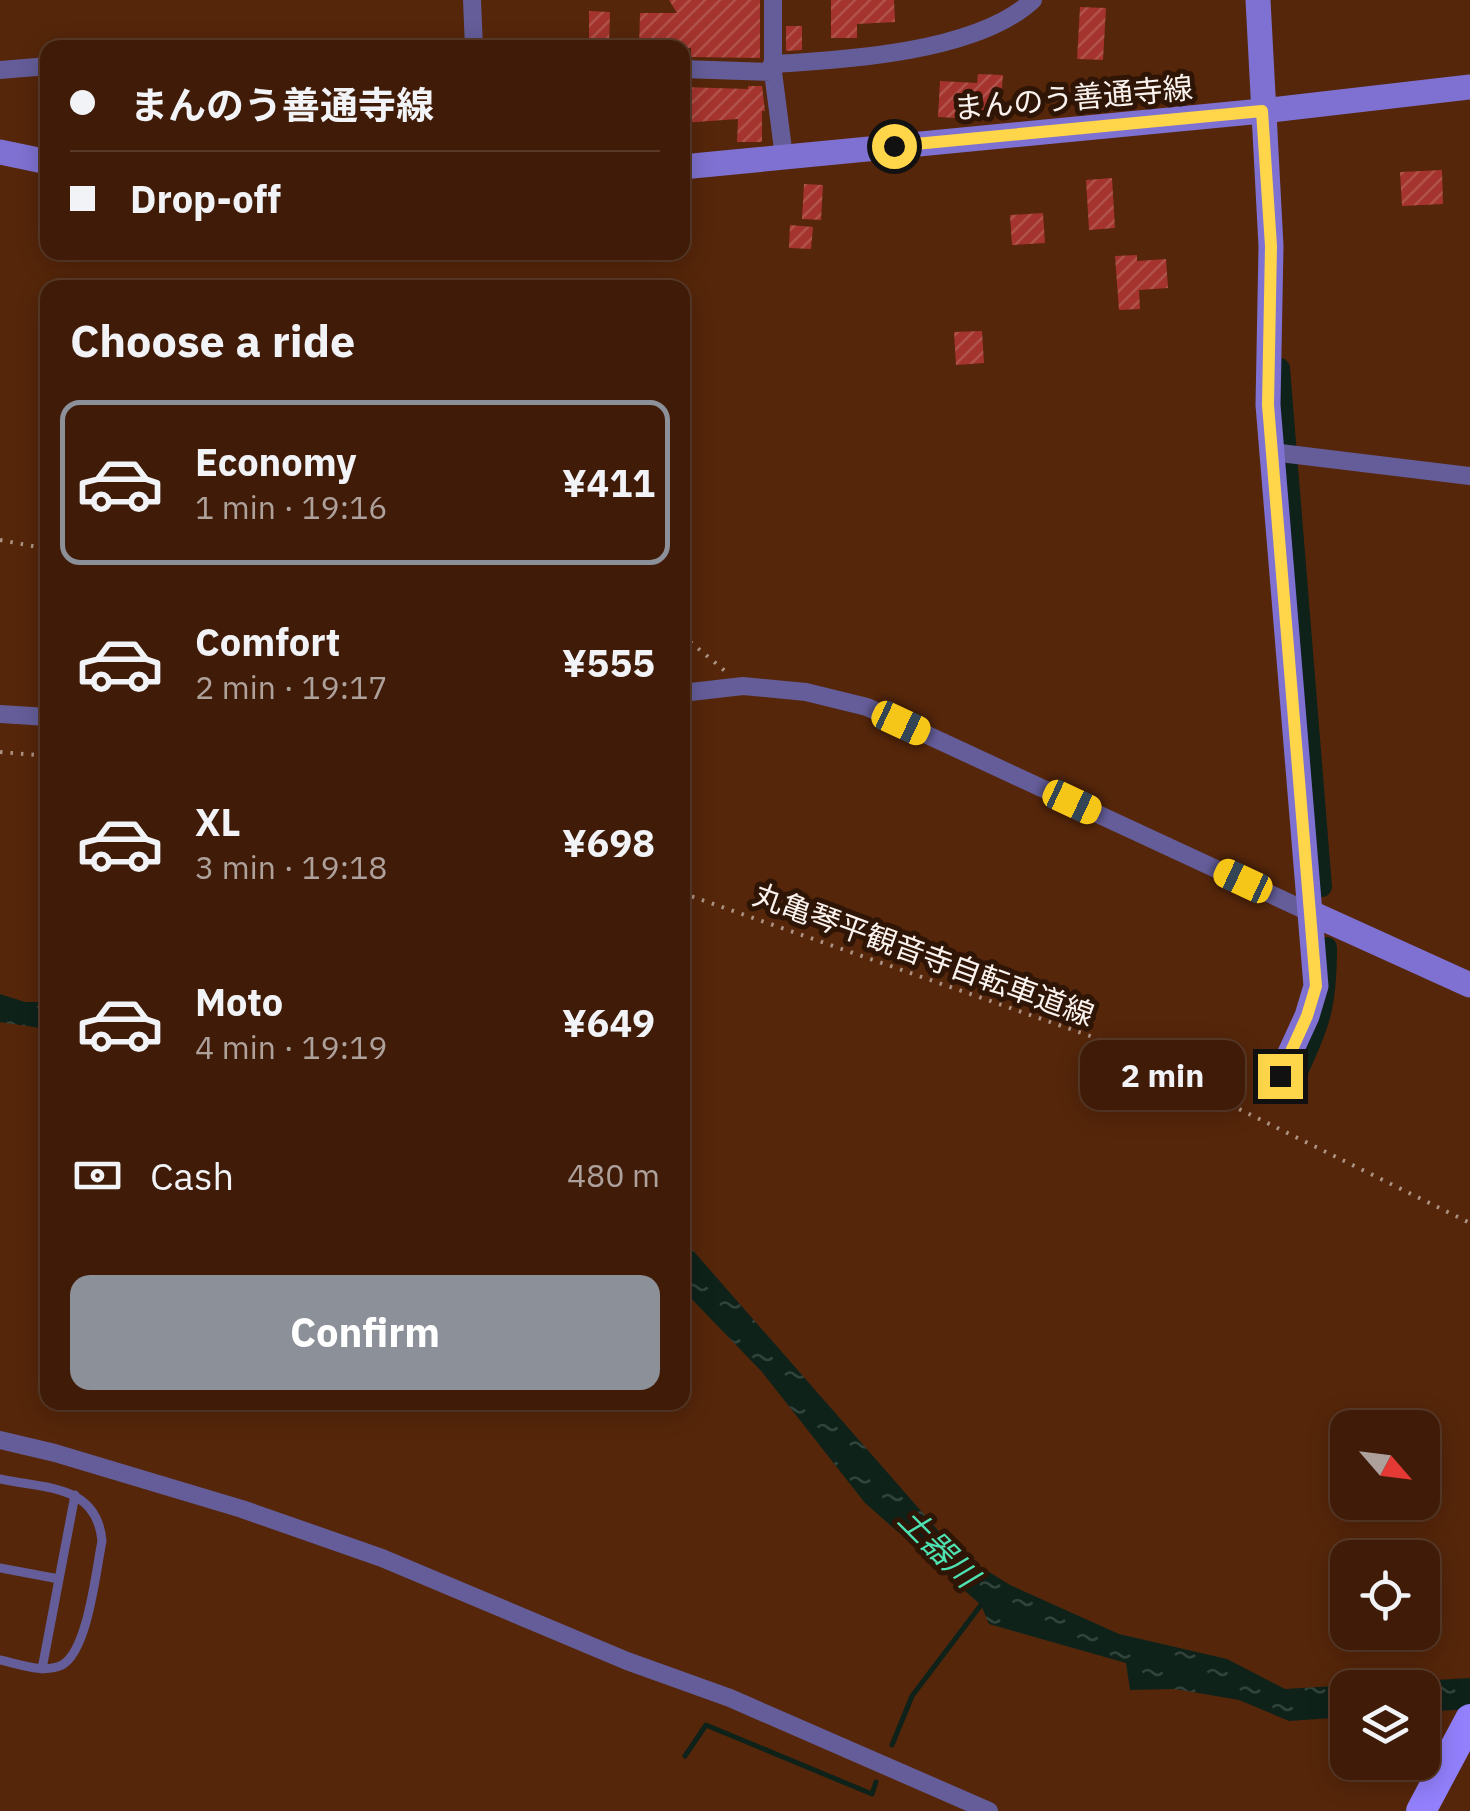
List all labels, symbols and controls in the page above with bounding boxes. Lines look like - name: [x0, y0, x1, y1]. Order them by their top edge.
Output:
- street label: まんのう善通寺線: [952, 67, 1194, 127]
- text: まんのう善通寺線: [130, 80, 434, 129]
- route start: [872, 124, 917, 169]
- text: Drop-off: [130, 174, 281, 223]
- text: Choose a ride: [70, 311, 355, 369]
- text: Economy: [195, 437, 357, 486]
- icon: car: [75, 438, 165, 528]
- text: ¥411: [562, 458, 655, 507]
- text: 1 min · 19:16: [195, 486, 388, 528]
- text: Comfort: [195, 617, 340, 666]
- icon: car: [75, 618, 165, 708]
- text: ¥555: [562, 638, 655, 687]
- text: 2 min · 19:17: [195, 666, 388, 708]
- car: [867, 697, 935, 749]
- car: [1038, 776, 1106, 828]
- text: XL: [195, 797, 241, 846]
- icon: car: [75, 798, 165, 888]
- text: ¥698: [562, 818, 655, 867]
- text: 3 min · 19:18: [195, 846, 388, 888]
- car: [1209, 855, 1277, 907]
- street label: 丸亀琴平観音寺自転車道線: [748, 874, 1100, 1034]
- text: Moto: [195, 977, 283, 1026]
- icon: car: [75, 978, 165, 1068]
- text: ¥649: [562, 998, 655, 1047]
- text: 4 min · 19:19: [195, 1026, 388, 1068]
- callout: 2 min: [1080, 1041, 1245, 1111]
- text: 2 min: [1121, 1054, 1204, 1096]
- route end: [1258, 1054, 1303, 1099]
- icon: cash: [70, 1148, 125, 1203]
- text: Cash: [150, 1151, 234, 1200]
- text: 480 m: [567, 1154, 660, 1196]
- button: Confirm: [70, 1275, 660, 1390]
- north arrow: [1330, 1410, 1440, 1520]
- map controls: [1330, 1410, 1440, 1780]
- water label: 土器川: [890, 1498, 990, 1598]
- button: locate: [1330, 1540, 1440, 1650]
- button: layers: [1330, 1670, 1440, 1780]

